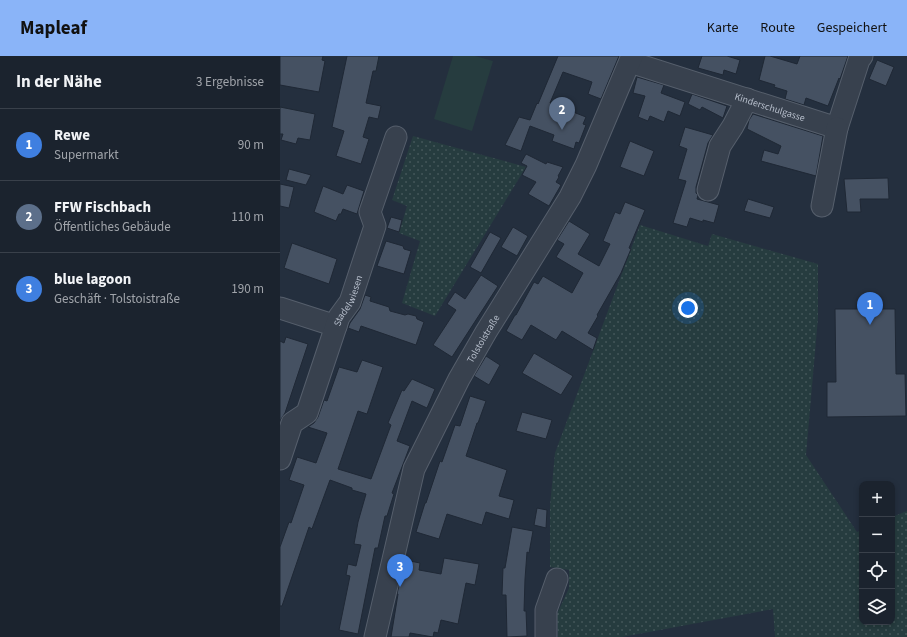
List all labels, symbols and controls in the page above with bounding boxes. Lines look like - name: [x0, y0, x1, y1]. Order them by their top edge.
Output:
- text: Mapleaf: [20, 15, 87, 42]
- text: Karte: [707, 18, 738, 38]
- text: Route: [760, 18, 795, 38]
- text: Gespeichert: [817, 18, 887, 38]
- text: In der Nähe: [16, 70, 102, 94]
- text: 3 Ergebnisse: [196, 73, 264, 91]
- street label: Kinderschulgasse: [733, 90, 807, 125]
- pin: 2: [549, 97, 575, 130]
- text: Rewe: [54, 125, 90, 146]
- text: 1: [26, 136, 32, 154]
- text: 90 m: [238, 136, 264, 154]
- text: Supermarkt: [54, 146, 119, 164]
- text: FFW Fischbach: [54, 197, 151, 218]
- text: 2: [26, 208, 32, 226]
- text: 110 m: [231, 208, 264, 226]
- text: Öffentliches Gebäude: [54, 218, 171, 236]
- text: blue lagoon: [54, 269, 131, 290]
- street label: Stadelwiesen: [330, 273, 366, 328]
- text: 3: [26, 280, 32, 298]
- text: 190 m: [231, 280, 264, 298]
- text: Geschäft · Tolstoistraße: [54, 290, 180, 308]
- pin: 1: [857, 292, 883, 325]
- your location: [678, 298, 698, 318]
- street label: Tolstoistraße: [464, 312, 503, 366]
- map controls: [859, 481, 895, 625]
- button: +: [859, 481, 895, 517]
- button: −: [859, 517, 895, 553]
- button: locate: [859, 553, 895, 589]
- pin: 3: [387, 554, 413, 587]
- button: layers: [859, 589, 895, 625]

